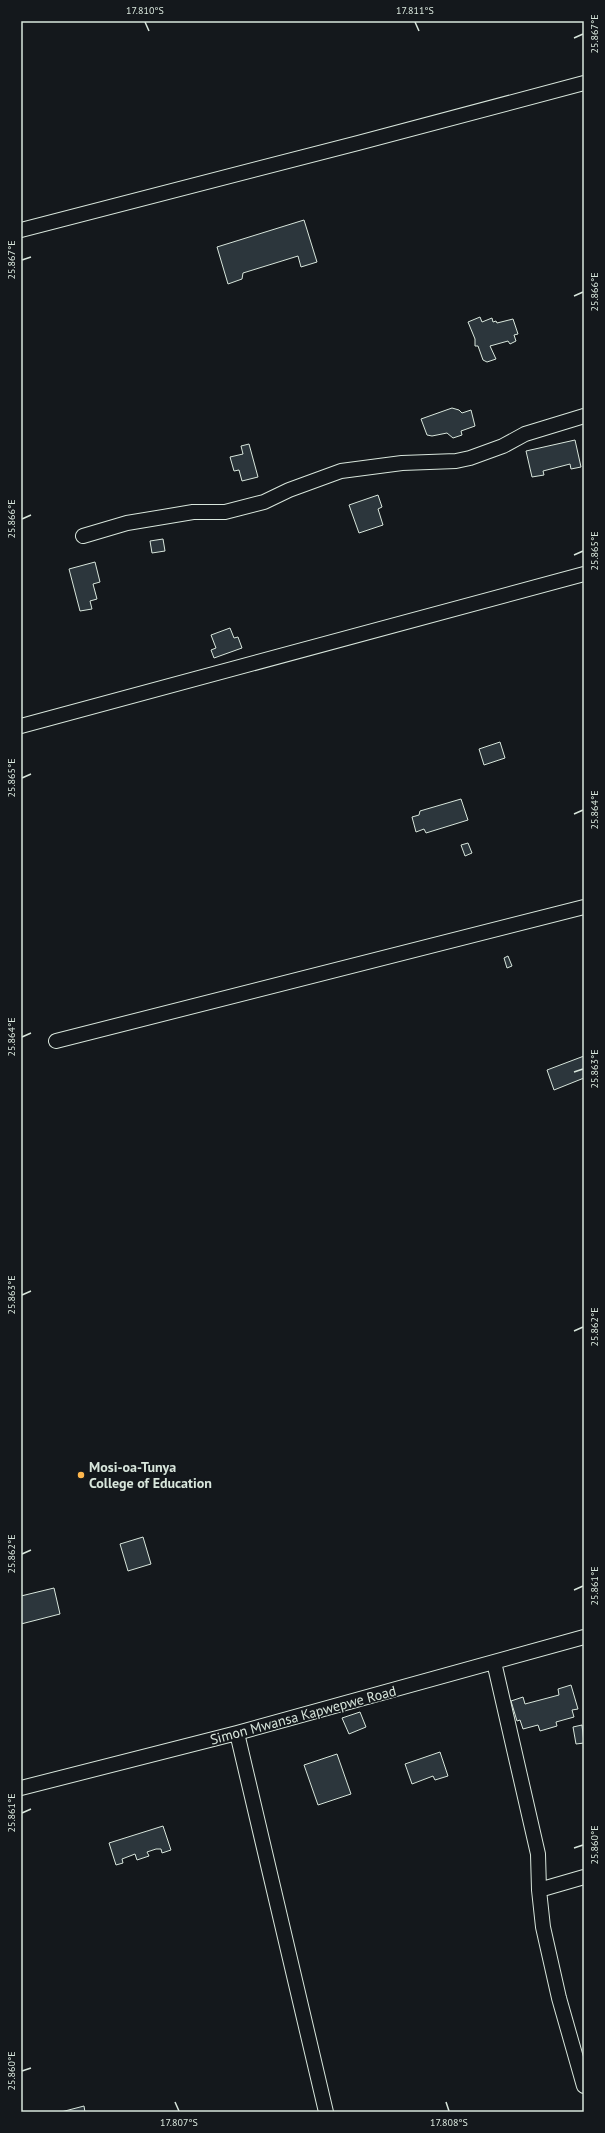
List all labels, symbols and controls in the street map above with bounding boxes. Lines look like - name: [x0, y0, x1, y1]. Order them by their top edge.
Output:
- text: 17.810°S: [126, 4, 164, 17]
- text: 17.811°S: [396, 4, 434, 17]
- text: 25.867°E: [588, 15, 601, 54]
- text: 25.867°E: [5, 241, 18, 280]
- text: 25.866°E: [588, 273, 601, 312]
- text: 25.866°E: [5, 500, 18, 539]
- text: 25.865°E: [588, 532, 601, 571]
- text: 25.865°E: [5, 759, 18, 798]
- text: 25.864°E: [588, 791, 601, 830]
- text: 25.864°E: [5, 1018, 18, 1057]
- text: 25.863°E: [588, 1050, 601, 1089]
- text: 25.863°E: [5, 1276, 18, 1315]
- text: 25.862°E: [588, 1308, 601, 1347]
- place label: Mosi-oa-Tunya College of Education: [89, 1458, 212, 1492]
- marker: Mosi-oa-Tunya College of Education: [76, 1470, 86, 1480]
- text: 25.862°E: [5, 1535, 18, 1574]
- text: 25.861°E: [588, 1567, 601, 1606]
- street label: Simon Mwansa Kapwepwe Road: [208, 1681, 398, 1749]
- text: 25.861°E: [5, 1794, 18, 1833]
- text: 25.860°E: [588, 1826, 601, 1865]
- text: 25.860°E: [5, 2052, 18, 2091]
- text: 17.807°S: [160, 2116, 198, 2129]
- text: 17.808°S: [430, 2116, 468, 2129]

